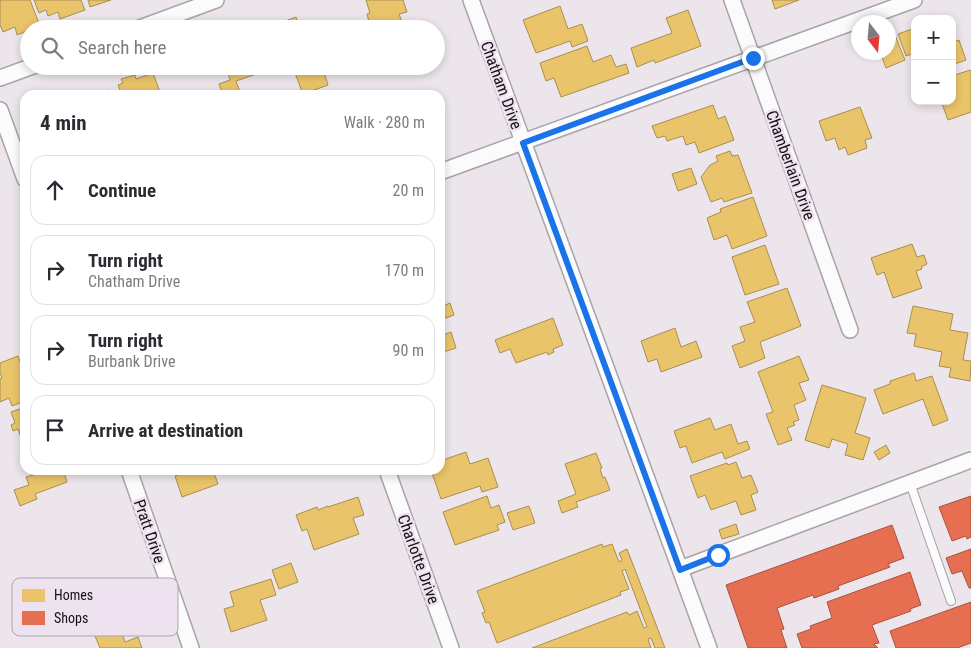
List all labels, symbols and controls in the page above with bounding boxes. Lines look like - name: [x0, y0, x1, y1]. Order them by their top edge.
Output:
- north arrow: [851, 15, 896, 60]
- map controls: [911, 15, 956, 105]
- button: +: [911, 15, 956, 60]
- search box: [20, 20, 445, 75]
- icon: search: [38, 34, 66, 62]
- text: Search here: [78, 36, 166, 59]
- street label: Chatham Drive: [477, 39, 526, 132]
- route end: [742, 47, 765, 70]
- button: −: [911, 60, 956, 105]
- street label: Chamberlain Drive: [762, 108, 819, 223]
- text: 4 min: [40, 111, 87, 135]
- text: Walk · 280 m: [344, 113, 425, 132]
- icon: ahead: [41, 176, 69, 204]
- text: Continue: [88, 179, 156, 202]
- text: 20 m: [392, 181, 424, 200]
- text: Turn right: [88, 249, 163, 272]
- icon: right: [41, 256, 69, 284]
- text: 170 m: [385, 261, 424, 280]
- text: Chatham Drive: [88, 272, 180, 291]
- text: Turn right: [88, 329, 163, 352]
- icon: right: [41, 336, 69, 364]
- text: 90 m: [392, 341, 424, 360]
- text: Burbank Drive: [88, 352, 175, 371]
- icon: arrive: [41, 416, 69, 444]
- text: Arrive at destination: [88, 419, 243, 442]
- street label: Pratt Drive: [130, 497, 169, 566]
- street label: Charlotte Drive: [394, 512, 443, 606]
- route start: [707, 544, 730, 567]
- legend: [12, 578, 178, 636]
- text: Homes: [54, 587, 93, 603]
- text: Shops: [54, 610, 88, 626]

